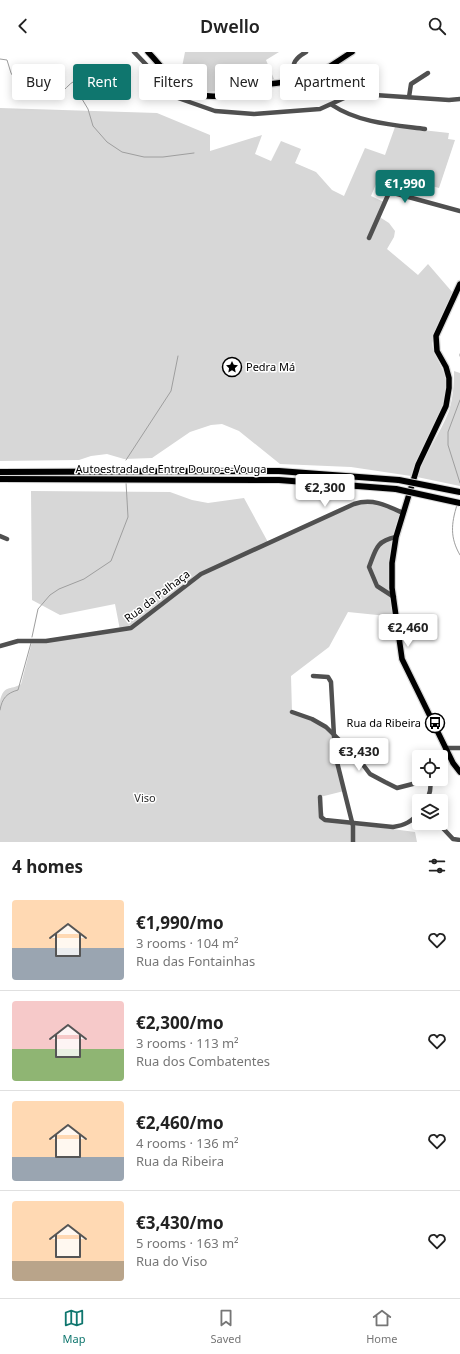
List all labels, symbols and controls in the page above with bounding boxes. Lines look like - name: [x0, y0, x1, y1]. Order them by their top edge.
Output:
- text: Dwello: [200, 14, 260, 38]
- icon: back: [12, 15, 34, 37]
- icon: search: [426, 15, 448, 37]
- chip: Buy: [12, 64, 65, 100]
- chip: Rent: [73, 64, 131, 100]
- chip: Filters: [139, 64, 207, 100]
- chip: New: [215, 64, 272, 100]
- chip: Apartment: [280, 64, 379, 100]
- pin: €1,990: [372, 170, 438, 204]
- text: €1,990: [385, 174, 425, 192]
- place icon: Pedra Má: [221, 356, 243, 378]
- place label: Pedra Má: [246, 359, 295, 374]
- street label: Autoestrada de Entre Douro-e-Vouga: [76, 461, 266, 476]
- pin: €2,300: [292, 474, 358, 508]
- text: €2,300: [305, 478, 345, 496]
- street label: Rua da Palhaça: [121, 566, 193, 625]
- pin: €2,460: [375, 614, 441, 648]
- text: €2,460: [388, 618, 428, 636]
- bus stop icon: Rua da Ribeira: [424, 712, 446, 734]
- place label: Rua da Ribeira: [347, 715, 421, 730]
- pin: €3,430: [326, 738, 392, 772]
- text: €3,430: [339, 742, 379, 760]
- map controls: [412, 750, 448, 830]
- button: locate: [412, 750, 448, 786]
- park label: Viso: [134, 790, 156, 805]
- button: layers: [412, 794, 448, 830]
- text: 4 homes: [12, 855, 83, 878]
- icon: filters: [426, 855, 448, 877]
- text: €1,990/mo: [136, 911, 224, 934]
- icon: home: [44, 916, 92, 964]
- icon: heart: [426, 929, 448, 951]
- text: 3 rooms · 104 m²: [136, 934, 239, 952]
- text: Rua das Fontainhas: [136, 952, 255, 970]
- text: €2,300/mo: [136, 1011, 224, 1034]
- icon: home: [44, 1017, 92, 1065]
- icon: heart: [426, 1030, 448, 1052]
- text: 3 rooms · 113 m²: [136, 1034, 239, 1052]
- text: Rua dos Combatentes: [136, 1052, 270, 1070]
- text: €2,460/mo: [136, 1111, 224, 1134]
- icon: home: [44, 1117, 92, 1165]
- icon: heart: [426, 1130, 448, 1152]
- text: 4 rooms · 136 m²: [136, 1134, 239, 1152]
- text: Rua da Ribeira: [136, 1152, 224, 1170]
- text: €3,430/mo: [136, 1211, 224, 1234]
- icon: home: [44, 1217, 92, 1265]
- icon: heart: [426, 1230, 448, 1252]
- text: 5 rooms · 163 m²: [136, 1234, 239, 1252]
- text: Rua do Viso: [136, 1252, 207, 1270]
- tab: Map: [63, 1307, 85, 1346]
- tab: Saved: [210, 1307, 241, 1346]
- tab: Home: [366, 1307, 398, 1346]

